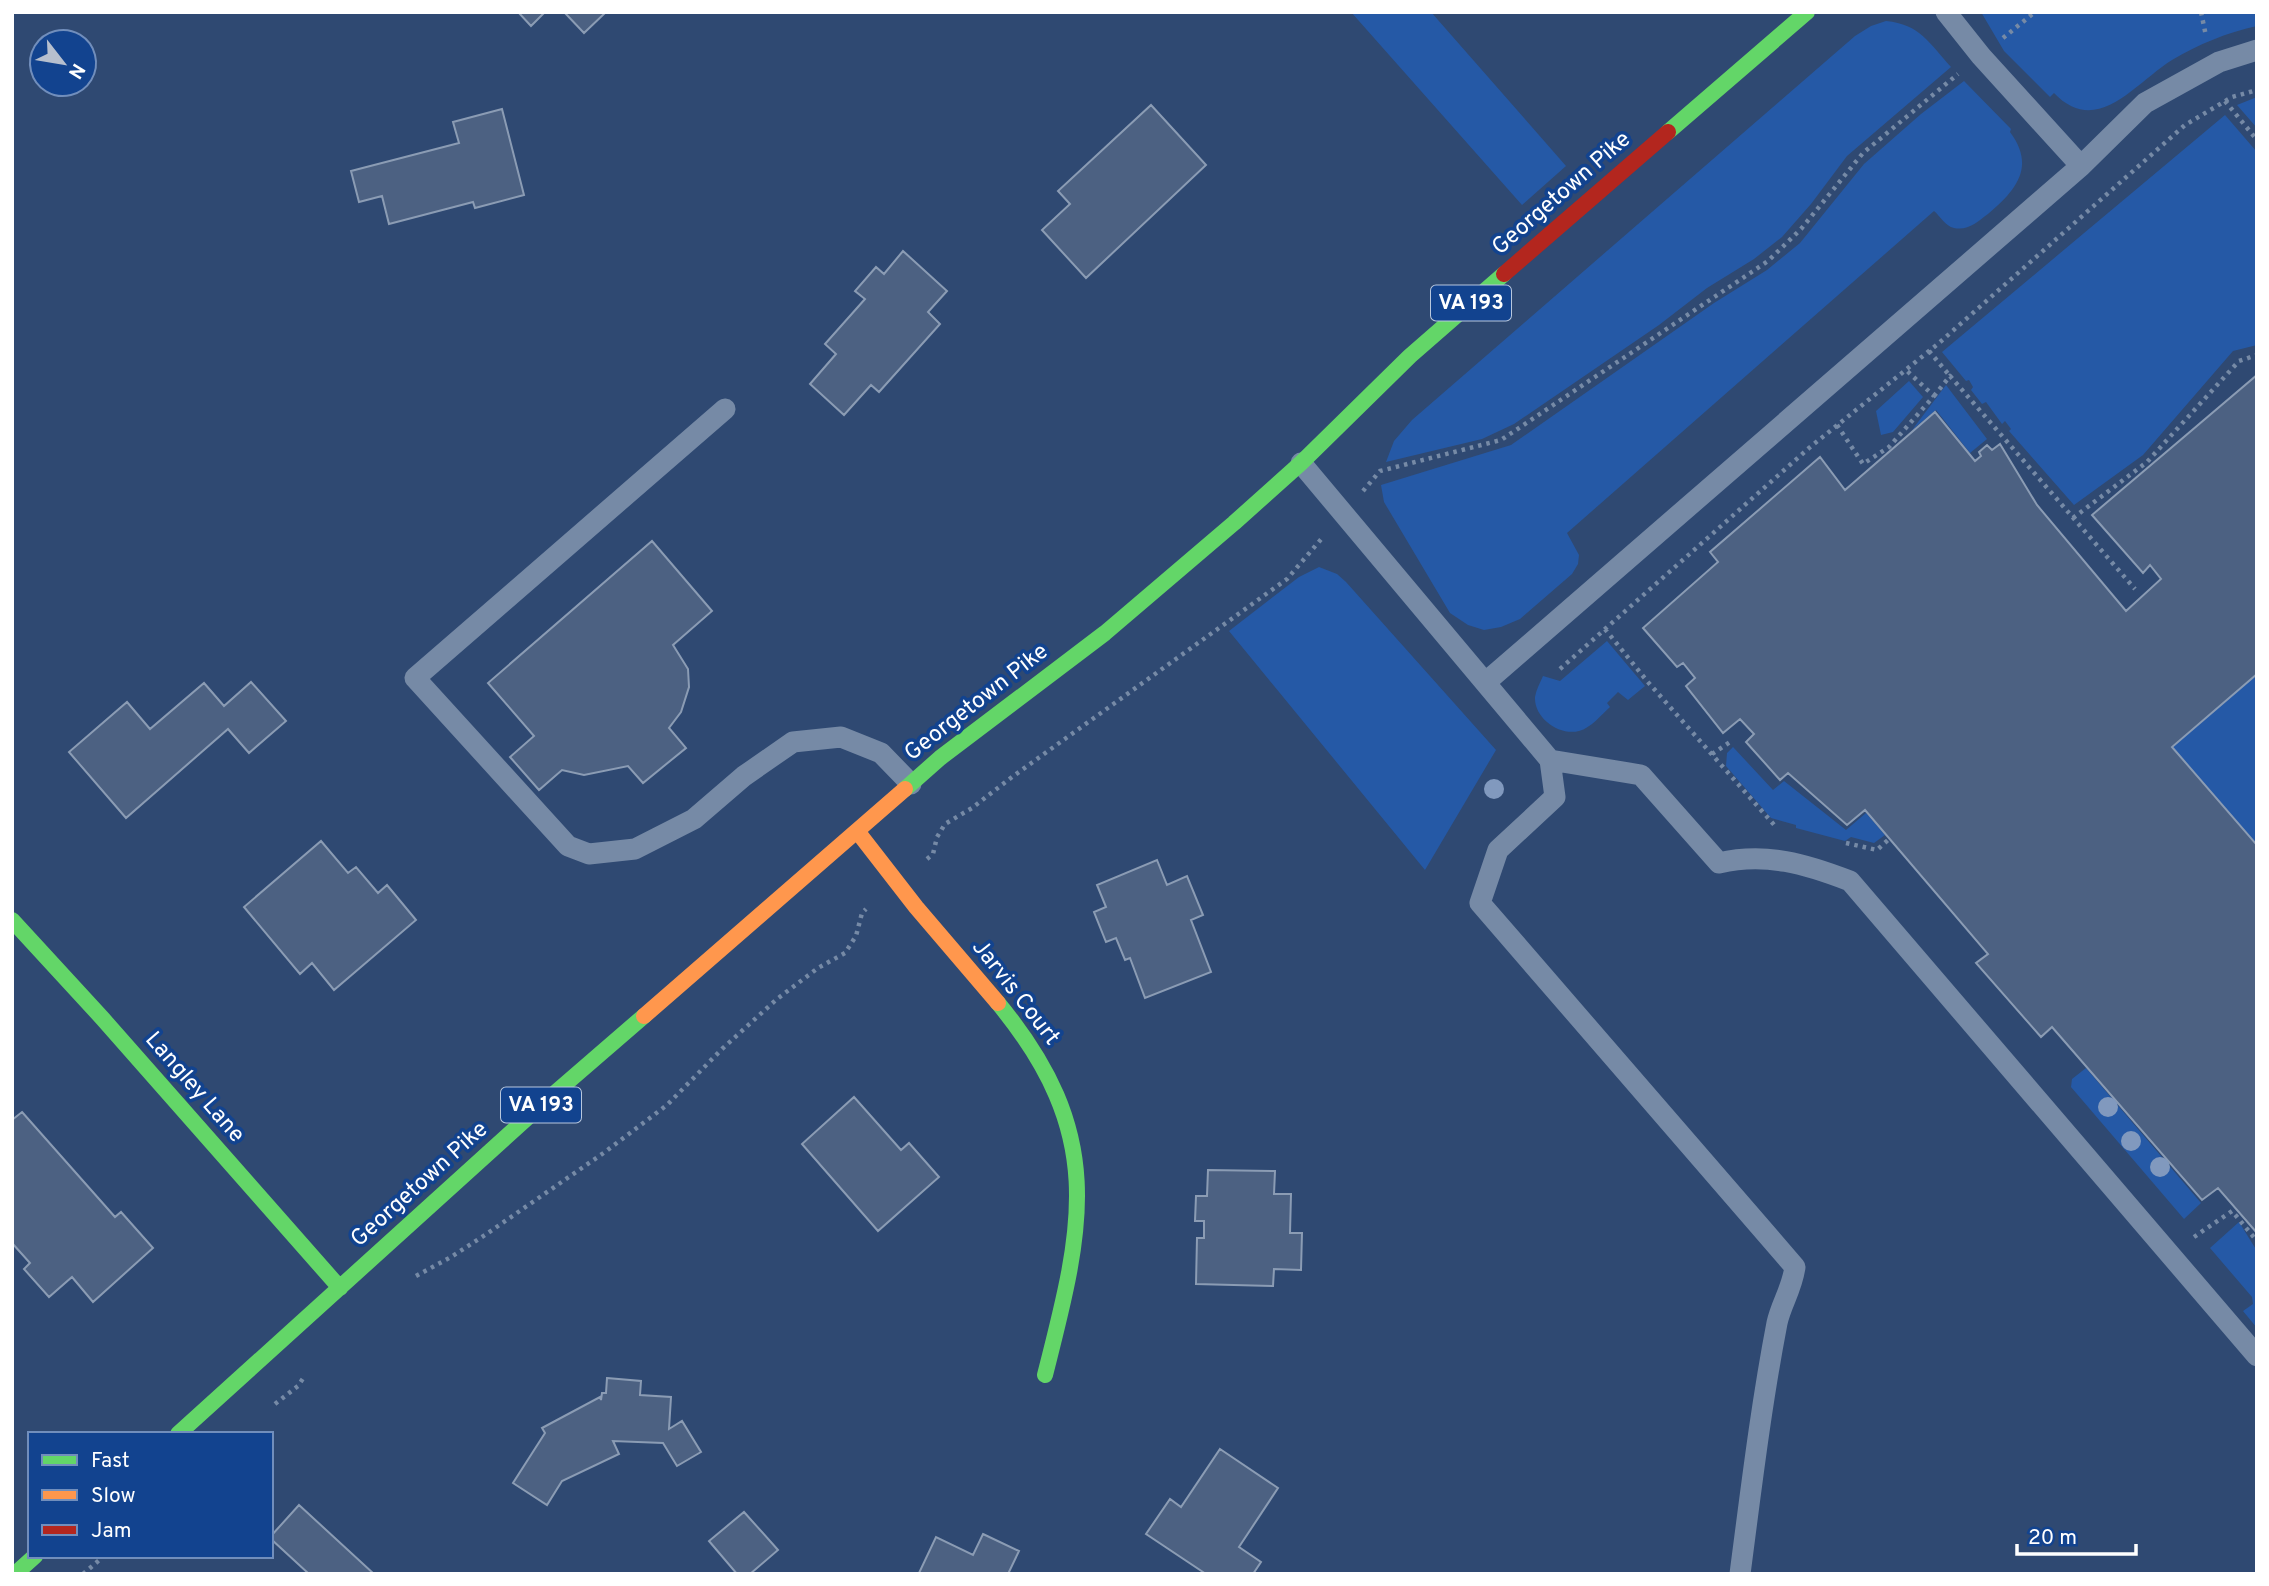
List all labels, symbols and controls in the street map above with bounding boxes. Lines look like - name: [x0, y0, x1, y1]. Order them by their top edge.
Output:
- north arrow: [28, 28, 98, 98]
- text: N: [62, 59, 90, 83]
- street label: Georgetown Pike: [1487, 126, 1637, 262]
- road number: VA 193: [1431, 286, 1511, 320]
- street label: Georgetown Pike: [899, 638, 1055, 768]
- street label: Jarvis Court: [965, 934, 1065, 1052]
- street label: Langley Lane: [138, 1026, 250, 1150]
- road number: VA 193: [501, 1088, 581, 1122]
- street label: Georgetown Pike: [345, 1116, 495, 1254]
- legend: [28, 1432, 273, 1558]
- text: Fast: [91, 1448, 130, 1475]
- text: Slow: [91, 1483, 136, 1510]
- scale bar: [2017, 1512, 2136, 1556]
- text: Jam: [91, 1518, 132, 1545]
- text: 20 m: [2028, 1525, 2077, 1552]

